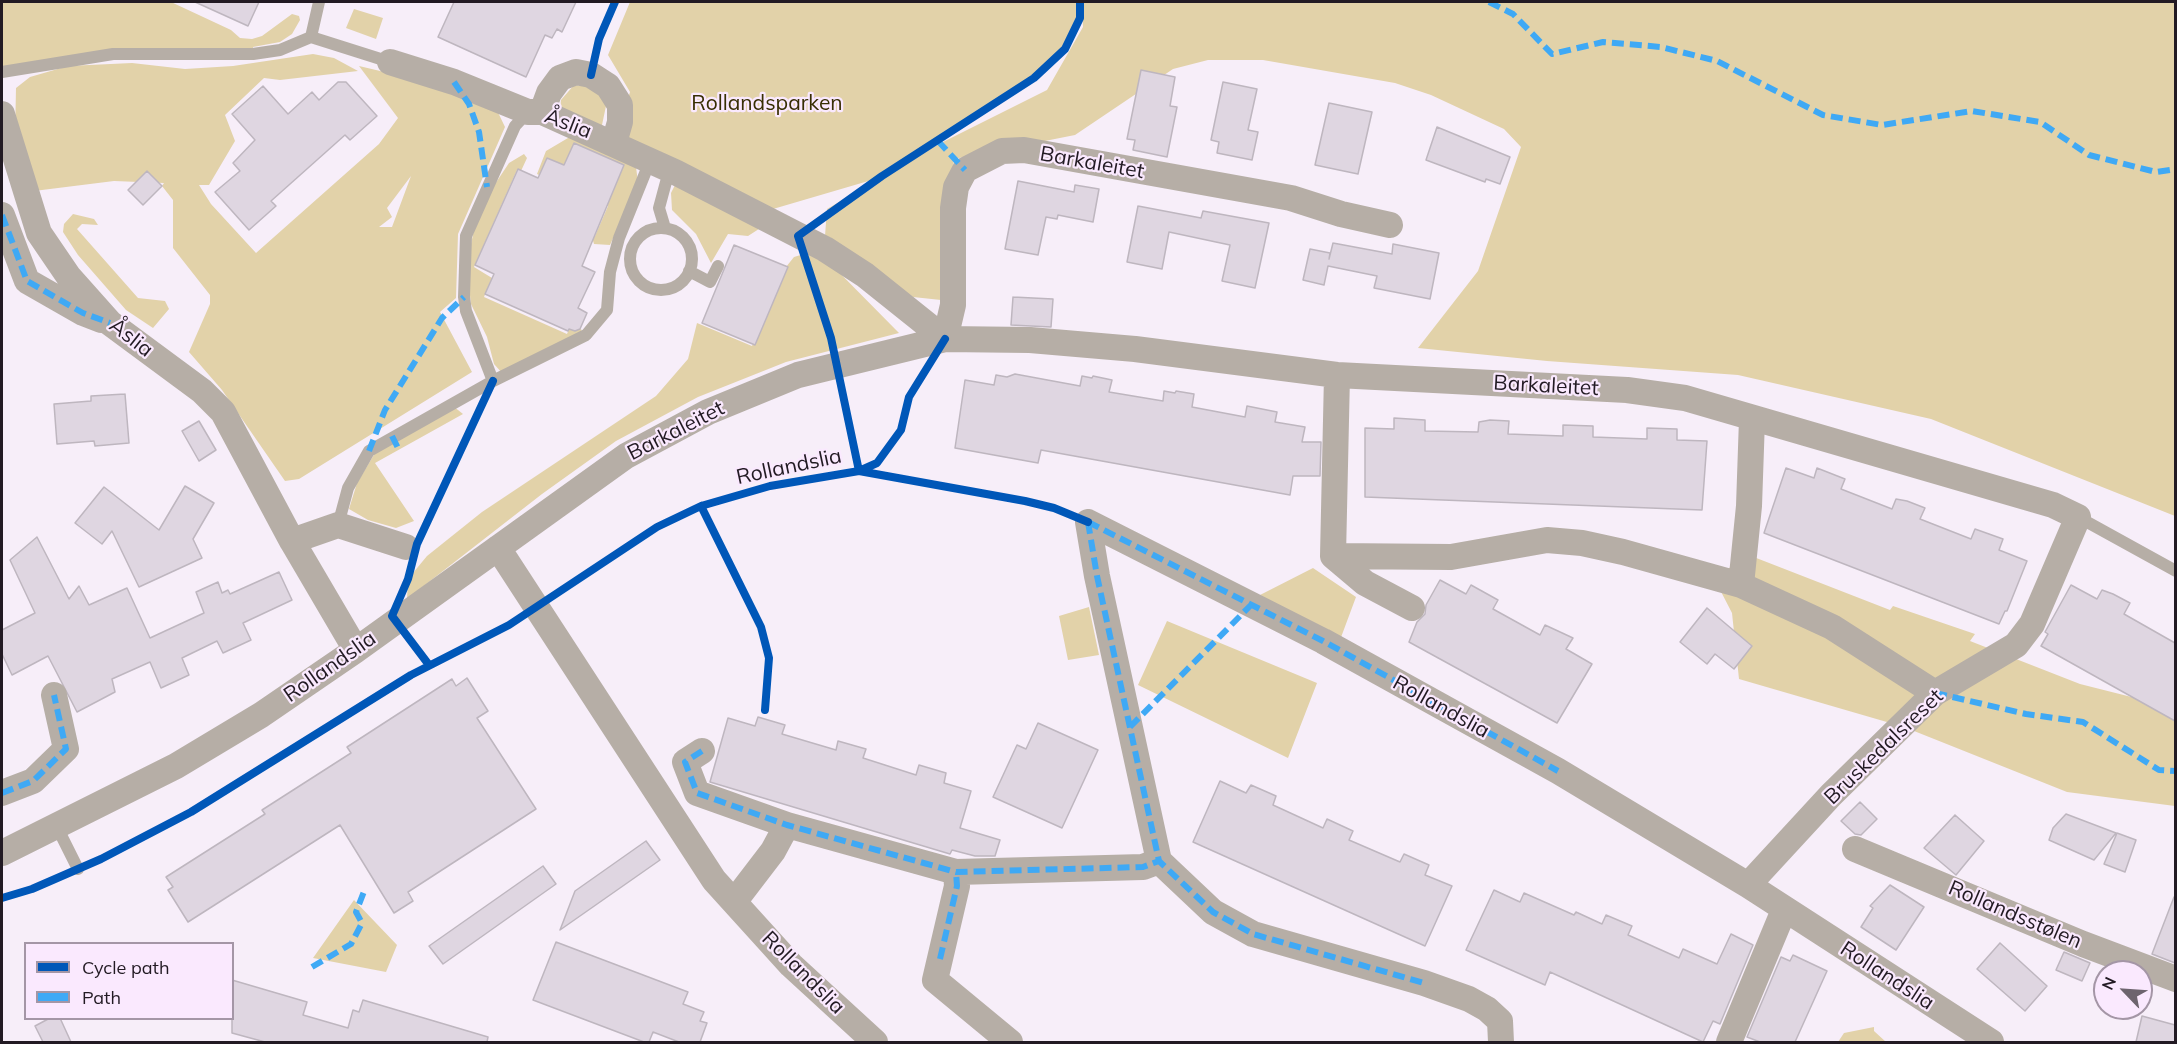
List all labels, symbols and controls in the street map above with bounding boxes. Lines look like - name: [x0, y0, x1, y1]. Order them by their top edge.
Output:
- park label: Rollandsparken: [691, 91, 843, 117]
- street label: Åslia: [541, 104, 595, 144]
- street label: Barkaleitet: [1038, 141, 1146, 185]
- street label: Åslia: [104, 313, 158, 363]
- street label: Barkaleitet: [1493, 371, 1599, 401]
- street label: Barkaleitet: [623, 396, 729, 466]
- street label: Rollandslia: [734, 444, 844, 490]
- street label: Rollandslia: [279, 626, 381, 708]
- street label: Rollandslia: [1388, 670, 1494, 744]
- street label: Bruskedalsreset: [1819, 684, 1949, 810]
- street label: Rollandsstølen: [1945, 876, 2085, 954]
- street label: Rollandslia: [756, 926, 850, 1020]
- street label: Rollandslia: [1835, 936, 1939, 1016]
- legend: [24, 942, 234, 1020]
- text: Cycle path: [82, 956, 169, 979]
- north arrow: [2093, 960, 2153, 1020]
- text: N: [2097, 974, 2120, 993]
- text: Path: [82, 986, 121, 1009]

